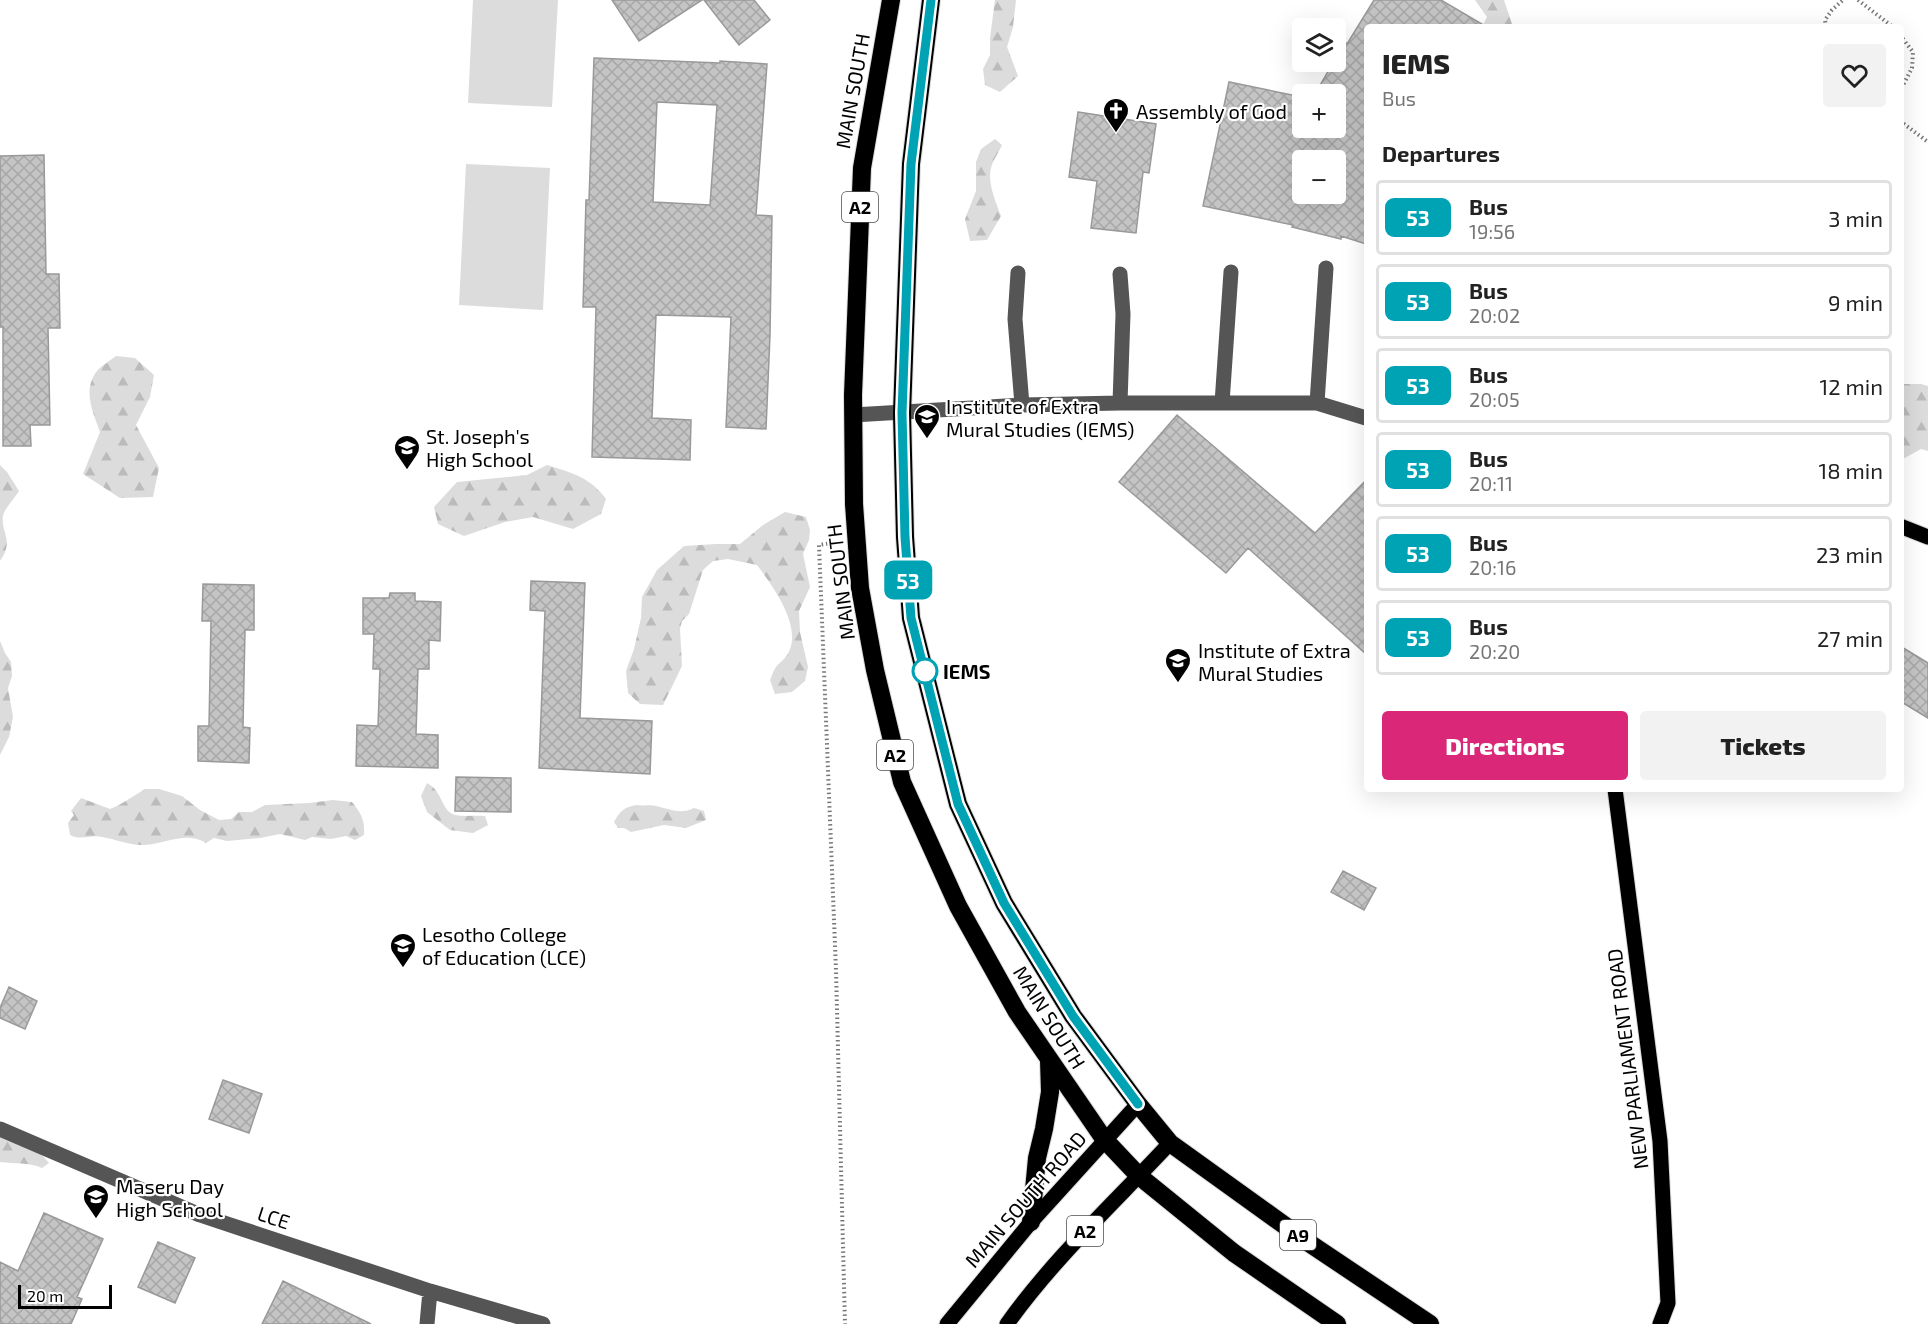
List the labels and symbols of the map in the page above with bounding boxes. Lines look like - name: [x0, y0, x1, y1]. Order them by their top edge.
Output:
- street label: MAIN SOUTH: [830, 31, 874, 151]
- church icon: Assembly of God: [1101, 96, 1131, 134]
- place label: Assembly of God: [1136, 99, 1287, 123]
- road number: A2: [842, 192, 878, 222]
- place label: Institute of Extra Mural Studies (IEMS): [946, 394, 1134, 441]
- school or university icon: Institute of Extra Mural Studies (IEMS): [912, 402, 942, 440]
- place label: St. Joseph's High School: [426, 424, 533, 471]
- school or university icon: St. Joseph's High School: [392, 433, 422, 471]
- street label: MAIN SOUTH: [821, 523, 859, 641]
- line badge: 53: [881, 560, 935, 600]
- place label: Institute of Extra Mural Studies: [1198, 638, 1351, 685]
- school or university icon: Institute of Extra Mural Studies: [1163, 646, 1193, 684]
- marker: IEMS: [912, 658, 938, 684]
- place label: IEMS: [943, 659, 990, 683]
- road number: A2: [877, 740, 913, 770]
- place label: Lesotho College of Education (LCE): [422, 922, 586, 969]
- school or university icon: Lesotho College of Education (LCE): [388, 931, 418, 969]
- street label: NEW PARLIAMENT ROAD: [1602, 947, 1652, 1171]
- street label: MAIN SOUTH: [1009, 961, 1091, 1073]
- street label: MAIN SOUTH ROAD: [959, 1126, 1091, 1272]
- place label: Maseru Day High School: [116, 1174, 225, 1221]
- school or university icon: Maseru Day High School: [81, 1182, 111, 1220]
- street label: LCE: [255, 1201, 293, 1233]
- road number: A2: [1067, 1216, 1103, 1246]
- road number: A9: [1280, 1220, 1316, 1250]
- scale bar: [18, 1282, 112, 1310]

